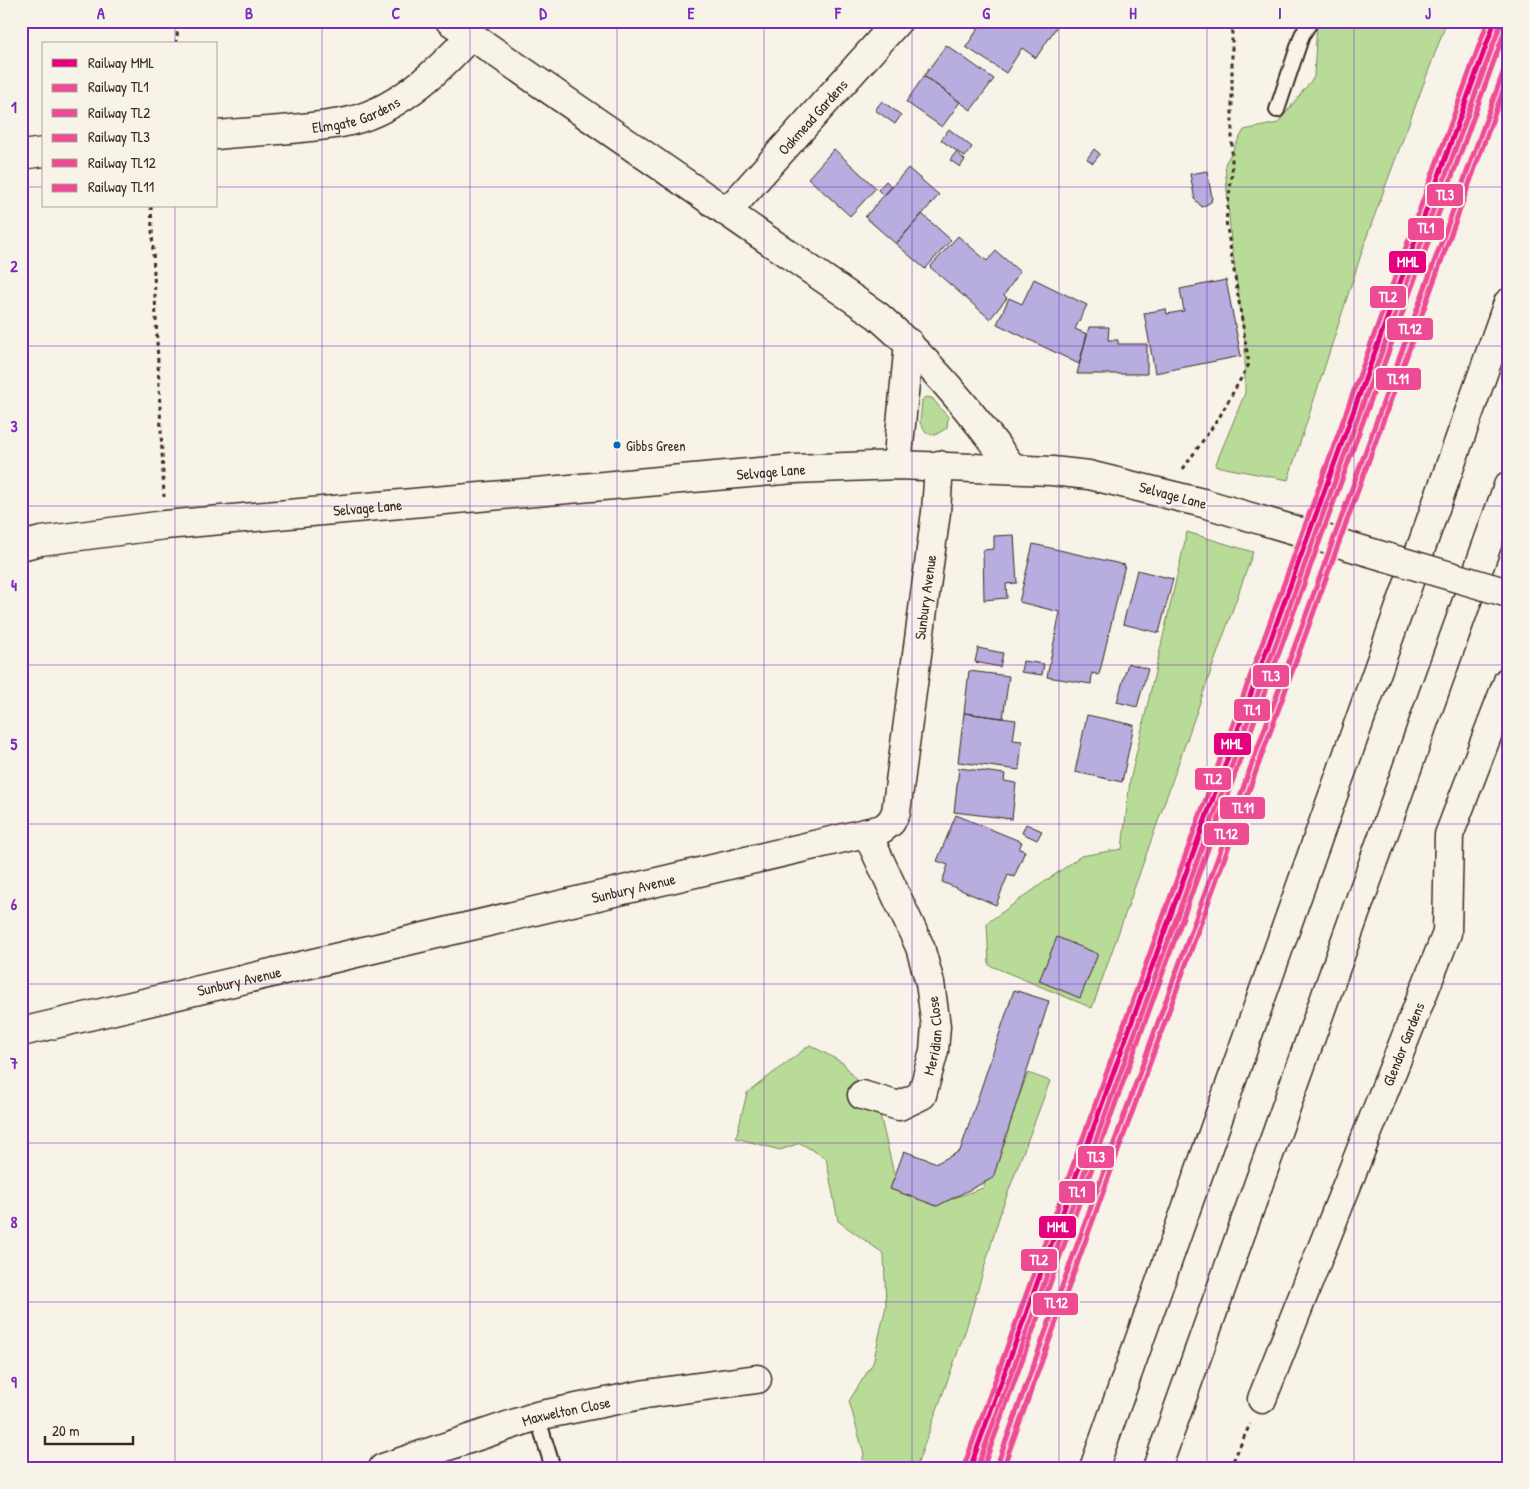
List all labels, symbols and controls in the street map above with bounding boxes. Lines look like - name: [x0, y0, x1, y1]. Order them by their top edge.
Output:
- text: A: [97, 2, 105, 24]
- text: B: [245, 2, 253, 24]
- text: C: [392, 2, 401, 24]
- text: D: [539, 2, 547, 24]
- text: E: [687, 2, 695, 24]
- text: F: [834, 2, 842, 24]
- text: G: [982, 2, 990, 24]
- text: H: [1129, 2, 1137, 24]
- text: I: [1278, 2, 1282, 24]
- text: J: [1425, 2, 1431, 24]
- legend: [42, 42, 218, 208]
- text: Railway MML: [88, 52, 155, 73]
- street label: Oakmead Gardens: [773, 74, 852, 159]
- text: Railway TL1: [88, 76, 149, 97]
- street label: Elmgate Gardens: [311, 91, 404, 137]
- text: 1: [11, 96, 17, 118]
- text: Railway TL2: [88, 102, 150, 123]
- text: Railway TL3: [88, 126, 150, 147]
- text: Railway TL12: [88, 152, 156, 173]
- text: Railway TL11: [88, 176, 154, 197]
- line badge: TL3: [1426, 183, 1464, 207]
- text: TL3: [1435, 185, 1455, 204]
- line badge: TL1: [1407, 217, 1445, 241]
- text: TL1: [1417, 218, 1434, 237]
- line badge: MML: [1388, 250, 1427, 274]
- text: MML: [1397, 252, 1420, 271]
- text: 2: [10, 255, 18, 277]
- line badge: TL2: [1369, 285, 1407, 309]
- text: TL2: [1378, 287, 1398, 306]
- line badge: TL12: [1386, 317, 1434, 341]
- text: TL12: [1397, 319, 1422, 338]
- line badge: TL11: [1375, 367, 1422, 391]
- text: TL11: [1386, 369, 1409, 388]
- text: 3: [10, 415, 18, 437]
- place label: Gibbs Green: [626, 436, 686, 455]
- marker: Gibbs Green: [612, 440, 622, 450]
- street label: Selvage Lane: [736, 458, 806, 485]
- street label: Selvage Lane: [1137, 476, 1209, 514]
- street label: Selvage Lane: [332, 493, 403, 520]
- street label: Sunbury Avenue: [909, 553, 941, 641]
- text: 4: [11, 574, 17, 596]
- line badge: TL3: [1252, 664, 1290, 688]
- text: TL3: [1261, 666, 1281, 685]
- line badge: TL1: [1233, 698, 1271, 722]
- text: TL1: [1243, 700, 1260, 719]
- line badge: MML: [1213, 732, 1252, 756]
- text: 5: [11, 733, 18, 755]
- text: MML: [1221, 734, 1244, 753]
- line badge: TL2: [1194, 767, 1232, 791]
- text: TL2: [1203, 769, 1223, 788]
- line badge: TL11: [1219, 796, 1266, 820]
- text: TL11: [1231, 798, 1254, 817]
- line badge: TL12: [1203, 822, 1250, 846]
- text: TL12: [1213, 824, 1238, 843]
- street label: Sunbury Avenue: [589, 868, 677, 908]
- text: 6: [11, 893, 18, 915]
- street label: Sunbury Avenue: [195, 961, 283, 1001]
- street label: Meridian Close: [917, 995, 946, 1077]
- street label: Glendor Gardens: [1377, 999, 1429, 1089]
- text: 7: [9, 1052, 18, 1074]
- line badge: TL3: [1077, 1145, 1115, 1169]
- text: TL3: [1086, 1147, 1106, 1166]
- line badge: TL1: [1058, 1180, 1096, 1204]
- text: TL1: [1068, 1182, 1085, 1201]
- text: 8: [11, 1211, 18, 1233]
- line badge: MML: [1038, 1215, 1077, 1239]
- text: MML: [1047, 1217, 1070, 1236]
- line badge: TL2: [1020, 1248, 1058, 1272]
- text: TL2: [1029, 1250, 1049, 1269]
- line badge: TL12: [1032, 1292, 1079, 1316]
- text: TL12: [1043, 1293, 1068, 1312]
- text: 9: [11, 1371, 17, 1393]
- street label: Maxwelton Close: [519, 1391, 612, 1431]
- scale bar: [45, 1414, 132, 1446]
- text: 20 m: [52, 1420, 79, 1441]

